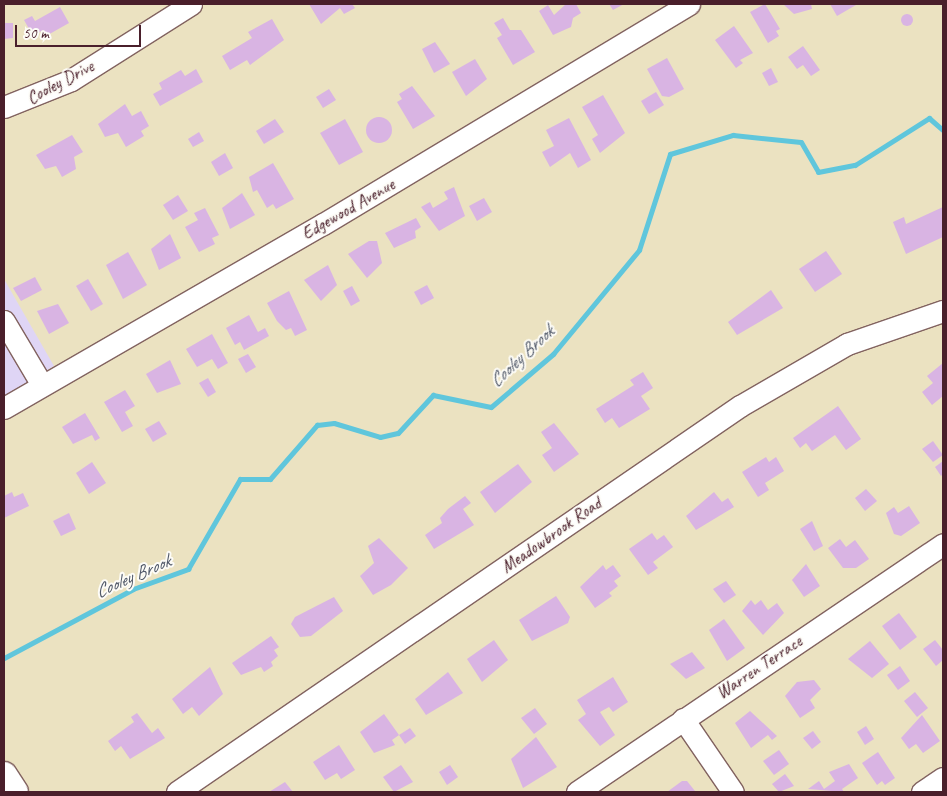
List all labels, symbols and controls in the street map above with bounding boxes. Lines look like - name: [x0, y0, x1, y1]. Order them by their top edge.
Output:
- scale bar: [18, 15, 144, 47]
- text: 50 m: [23, 24, 49, 43]
- street label: Cooley Drive: [23, 55, 97, 109]
- street label: Edgewood Avenue: [298, 174, 398, 244]
- water label: Cooley Brook: [485, 321, 559, 393]
- street label: Meadowbrook Road: [497, 493, 605, 577]
- water label: Cooley Brook: [92, 550, 174, 604]
- street label: Warren Terrace: [713, 631, 805, 703]

